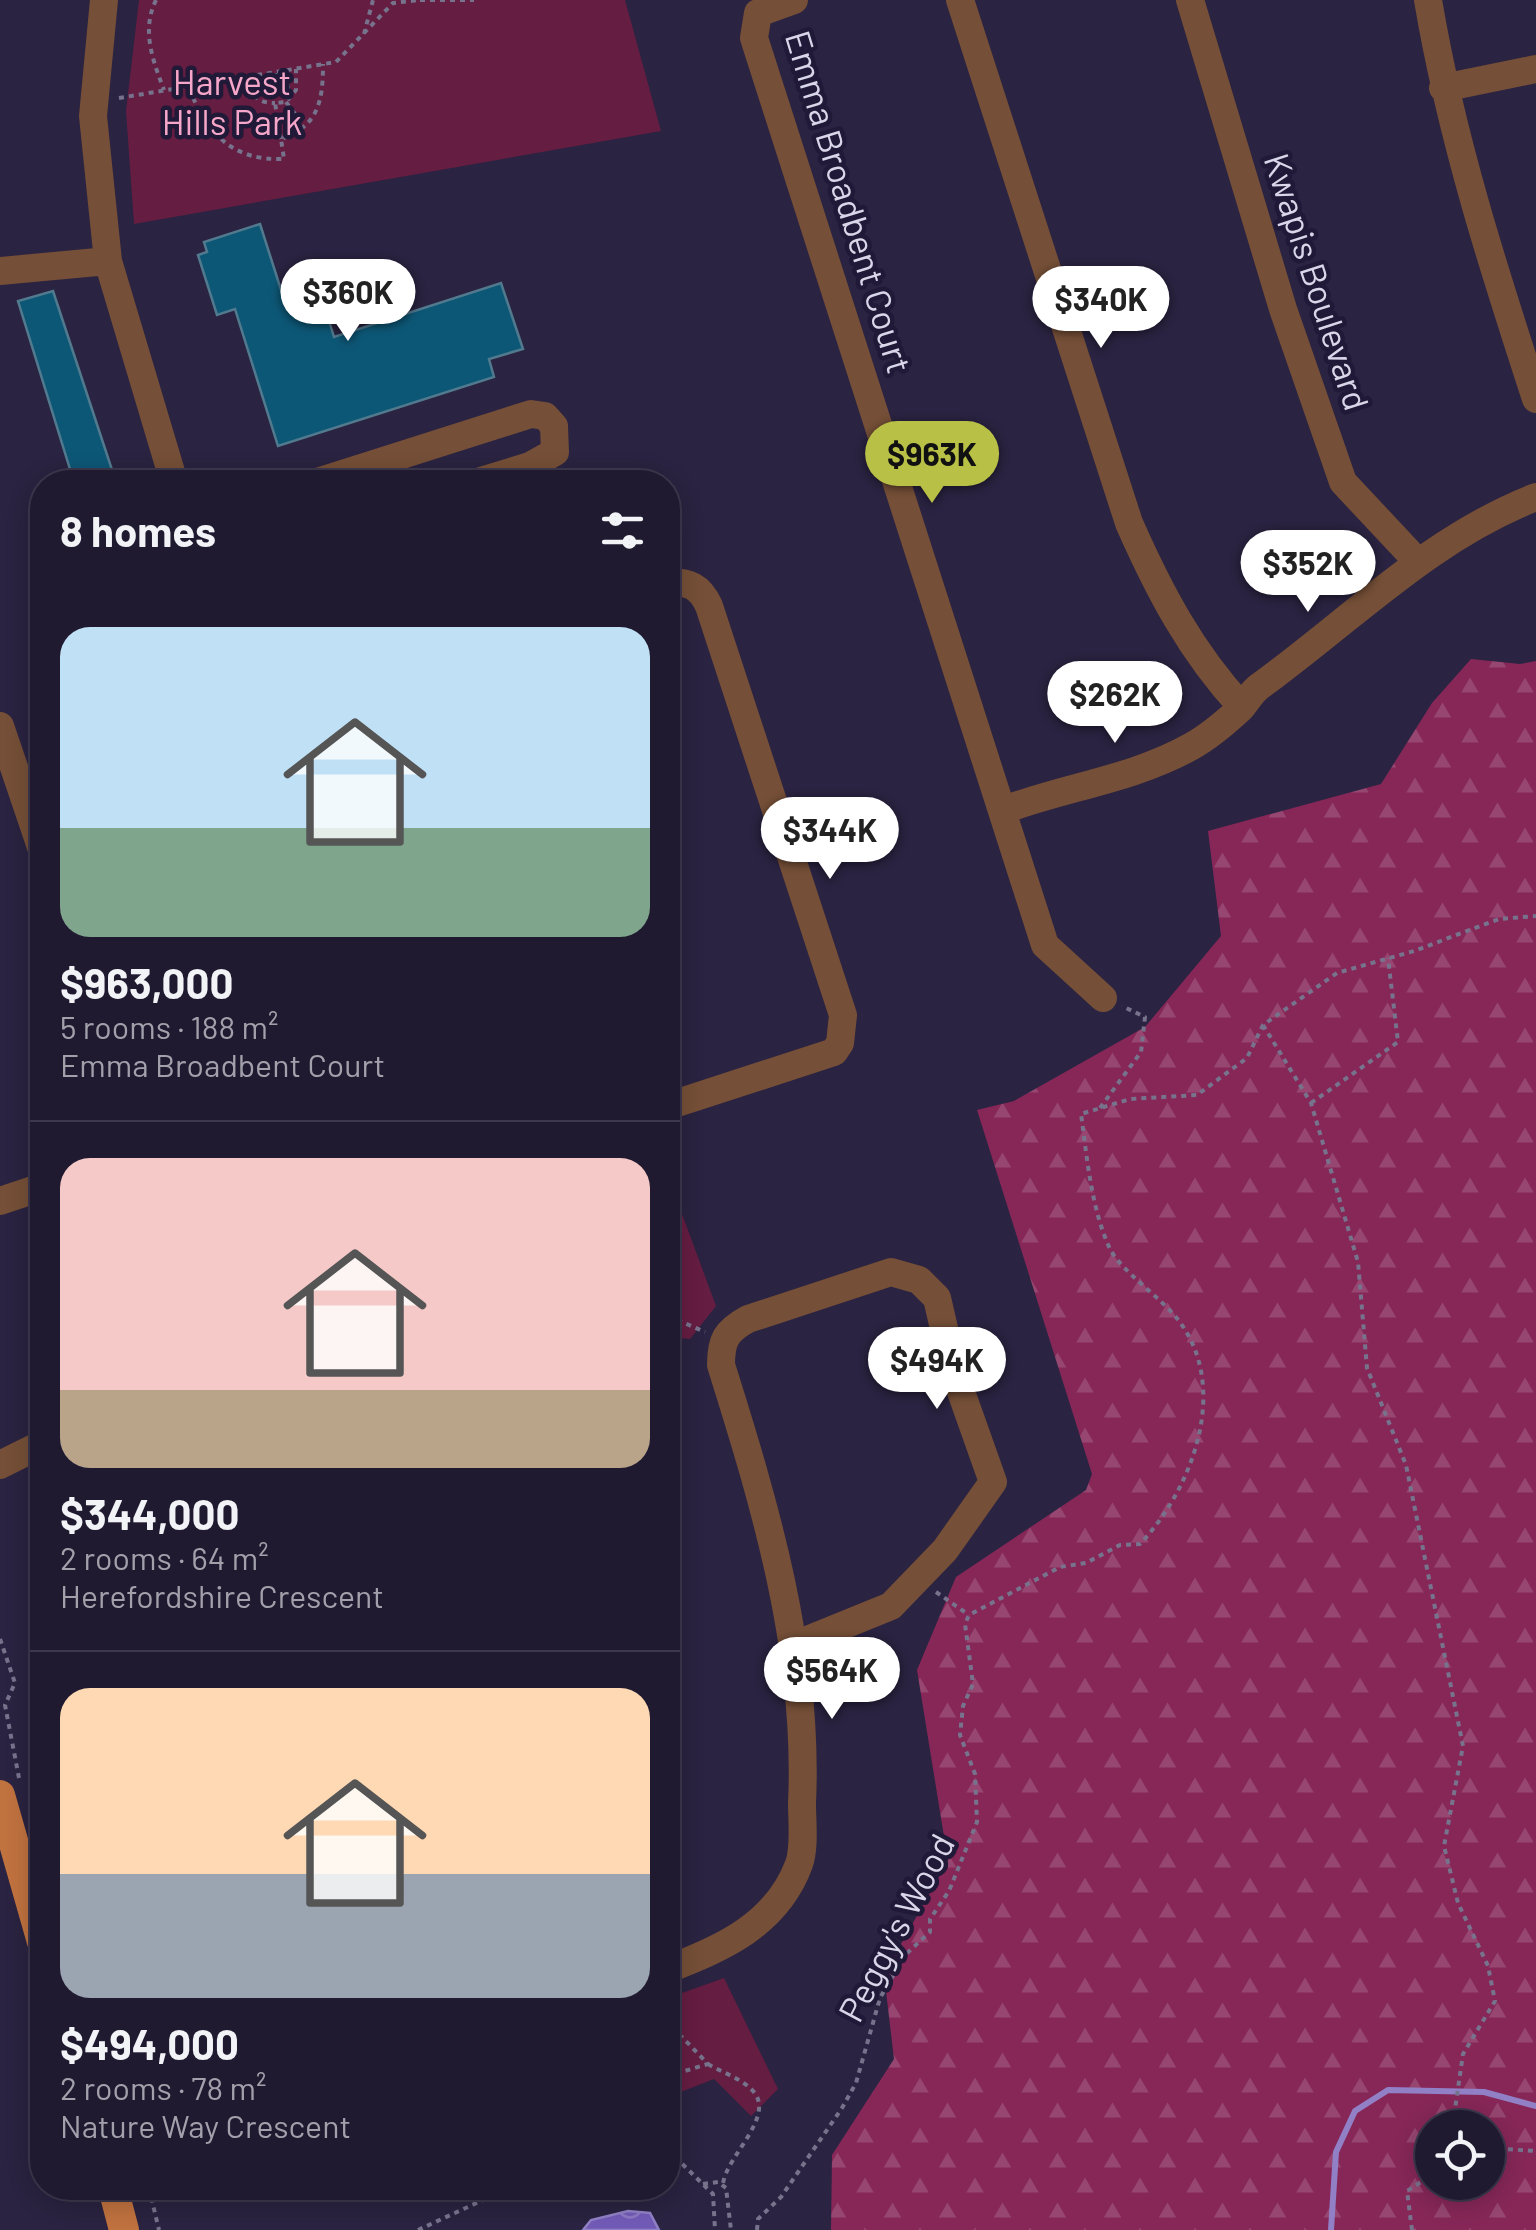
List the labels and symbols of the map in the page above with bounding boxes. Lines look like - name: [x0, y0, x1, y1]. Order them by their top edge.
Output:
- street label: Emma Broadbent Court: [778, 25, 922, 378]
- park label: Harvest Hills Park: [162, 60, 302, 142]
- street label: Kwapis Boulevard: [1257, 148, 1379, 415]
- pin: $360K: [278, 259, 418, 344]
- pin: $340K: [1031, 266, 1171, 351]
- pin: $963K: [862, 421, 1002, 506]
- pin: $352K: [1238, 530, 1378, 615]
- pin: $262K: [1045, 661, 1185, 746]
- pin: $344K: [760, 797, 900, 882]
- pin: $494K: [867, 1327, 1007, 1412]
- pin: $564K: [762, 1637, 902, 1722]
- street label: Peggy's Wood: [828, 1826, 962, 2028]

